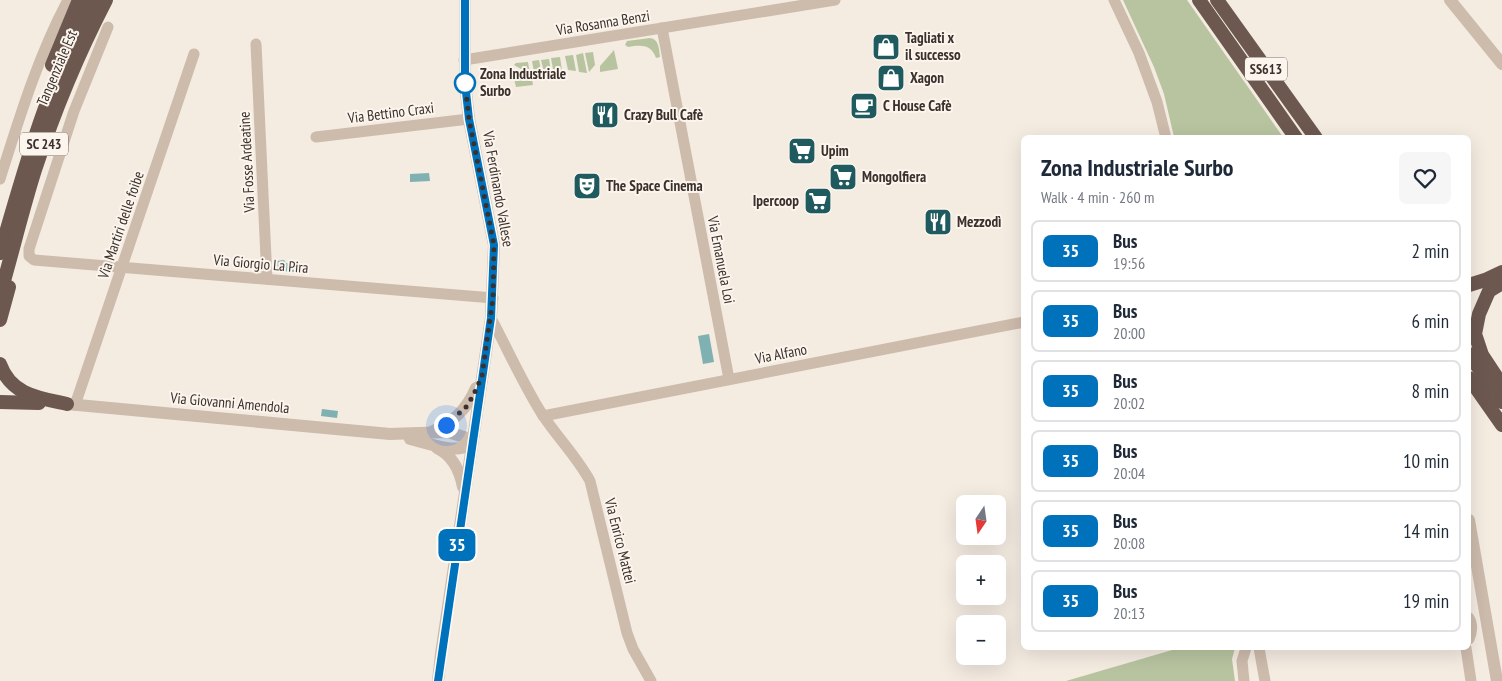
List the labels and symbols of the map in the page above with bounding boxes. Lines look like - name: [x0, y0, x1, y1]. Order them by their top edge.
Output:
- street label: Via Rosanna Benzi: [554, 6, 651, 39]
- street label: Tangenziale Est: [32, 27, 81, 109]
- place label: Tagliati x il successo: [905, 28, 961, 64]
- shop icon: Tagliati x il successo: [871, 32, 901, 62]
- road number: SS613: [1245, 58, 1287, 80]
- shop icon: Xagon: [876, 63, 906, 93]
- place label: Zona Industriale Surbo: [480, 64, 566, 100]
- place label: Xagon: [910, 68, 944, 87]
- marker: Zona Industriale Surbo: [454, 72, 476, 94]
- cafe icon: C House Cafè: [849, 91, 879, 121]
- place label: C House Cafè: [883, 96, 952, 115]
- street label: Via Bettino Craxi: [346, 98, 435, 127]
- restaurant icon: Crazy Bull Cafè: [590, 100, 620, 130]
- place label: Crazy Bull Cafè: [624, 105, 703, 124]
- street label: Via Fosse Ardeatine: [234, 111, 259, 214]
- street label: Via Ferdinando Vallese: [479, 128, 518, 248]
- road number: SC 243: [20, 132, 68, 156]
- supermarket icon: Upim: [787, 136, 817, 166]
- place label: Upim: [821, 141, 849, 160]
- supermarket icon: Mongolfiera: [828, 162, 858, 192]
- place label: Mongolfiera: [862, 167, 926, 186]
- street label: Via Martiri delle foibe: [93, 169, 148, 282]
- theatre icon: The Space Cinema: [572, 171, 602, 201]
- place label: The Space Cinema: [606, 176, 703, 195]
- supermarket icon: Ipercoop: [803, 186, 833, 216]
- place label: Ipercoop: [753, 191, 799, 210]
- restaurant icon: Mezzodì: [923, 207, 953, 237]
- place label: Mezzodì: [957, 212, 1001, 231]
- street label: Via Emanuela Loi: [703, 213, 739, 305]
- street label: Via Giorgio La Pira: [212, 250, 309, 277]
- street label: Via Alfano: [752, 339, 808, 368]
- street label: Via Giovanni Amendola: [169, 388, 290, 417]
- your location: [434, 413, 459, 438]
- street label: Via Enrico Mattei: [600, 495, 640, 586]
- north arrow: [956, 495, 1006, 545]
- line badge: 35: [434, 529, 480, 561]

